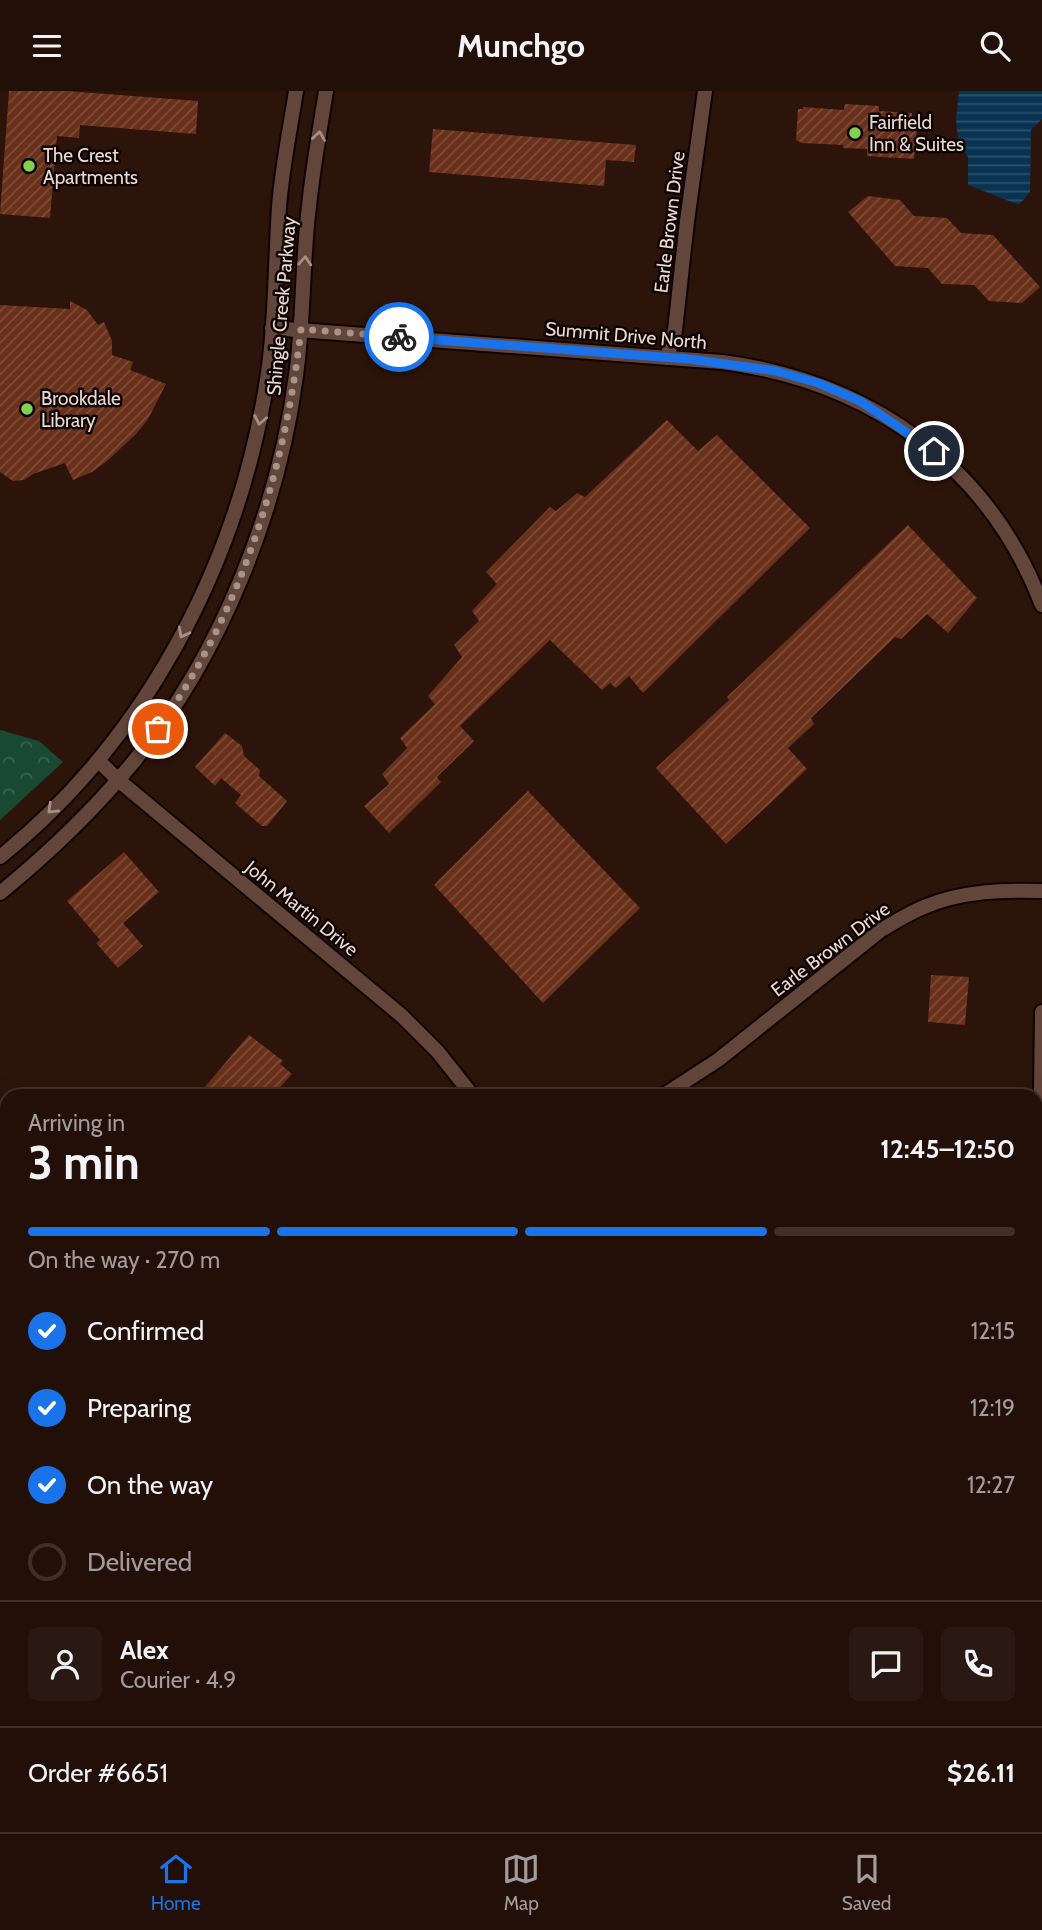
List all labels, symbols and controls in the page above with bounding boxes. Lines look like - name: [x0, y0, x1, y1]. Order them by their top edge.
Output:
- text: Munchgo: [457, 26, 585, 65]
- icon: menu: [28, 27, 66, 65]
- icon: search: [976, 27, 1014, 65]
- place label: Fairfield Inn & Suites: [869, 111, 964, 156]
- marker: Fairfield Inn & Suites: [847, 125, 863, 141]
- one-way arrow: [311, 131, 326, 142]
- place label: The Crest Apartments: [43, 144, 138, 189]
- street label: Earle Brown Drive: [649, 150, 690, 294]
- marker: The Crest Apartments: [21, 158, 37, 174]
- street label: Shingle Creek Parkway: [262, 215, 301, 397]
- one-way arrow: [297, 255, 312, 266]
- courier: [364, 302, 434, 372]
- street label: Summit Drive North: [544, 317, 708, 354]
- icon: bike: [380, 318, 418, 356]
- place label: Brookdale Library: [41, 387, 121, 432]
- marker: Brookdale Library: [19, 401, 35, 417]
- one-way arrow: [253, 414, 268, 426]
- pin: [904, 421, 964, 481]
- icon: home: [915, 432, 953, 470]
- one-way arrow: [178, 626, 191, 638]
- pin: [128, 699, 188, 759]
- icon: bag: [139, 710, 177, 748]
- one-way arrow: [47, 801, 60, 814]
- street label: John Martin Drive: [240, 855, 363, 961]
- street label: Earle Brown Drive: [766, 897, 894, 1002]
- text: Arriving in: [28, 1109, 125, 1137]
- text: 12:45–12:50: [880, 1133, 1015, 1165]
- text: 3 min: [28, 1135, 140, 1191]
- text: On the way · 270 m: [28, 1246, 220, 1274]
- icon: check: [28, 1312, 66, 1350]
- text: Confirmed: [87, 1315, 204, 1347]
- text: 12:15: [971, 1317, 1015, 1345]
- icon: check: [28, 1389, 66, 1427]
- text: Preparing: [87, 1392, 191, 1424]
- text: 12:19: [970, 1394, 1015, 1422]
- icon: check: [28, 1466, 66, 1504]
- text: On the way: [87, 1469, 213, 1501]
- text: 12:27: [967, 1471, 1015, 1499]
- text: Delivered: [87, 1546, 192, 1578]
- button: person: [28, 1627, 102, 1701]
- button: chat: [849, 1627, 923, 1701]
- button: phone: [941, 1627, 1015, 1701]
- text: Alex: [120, 1634, 169, 1666]
- text: Courier · 4.9: [120, 1666, 236, 1694]
- text: Order #6651: [28, 1757, 168, 1789]
- text: $26.11: [947, 1757, 1015, 1789]
- tab: Home: [151, 1850, 201, 1915]
- tab: Map: [502, 1850, 540, 1915]
- tab: Saved: [842, 1850, 891, 1915]

